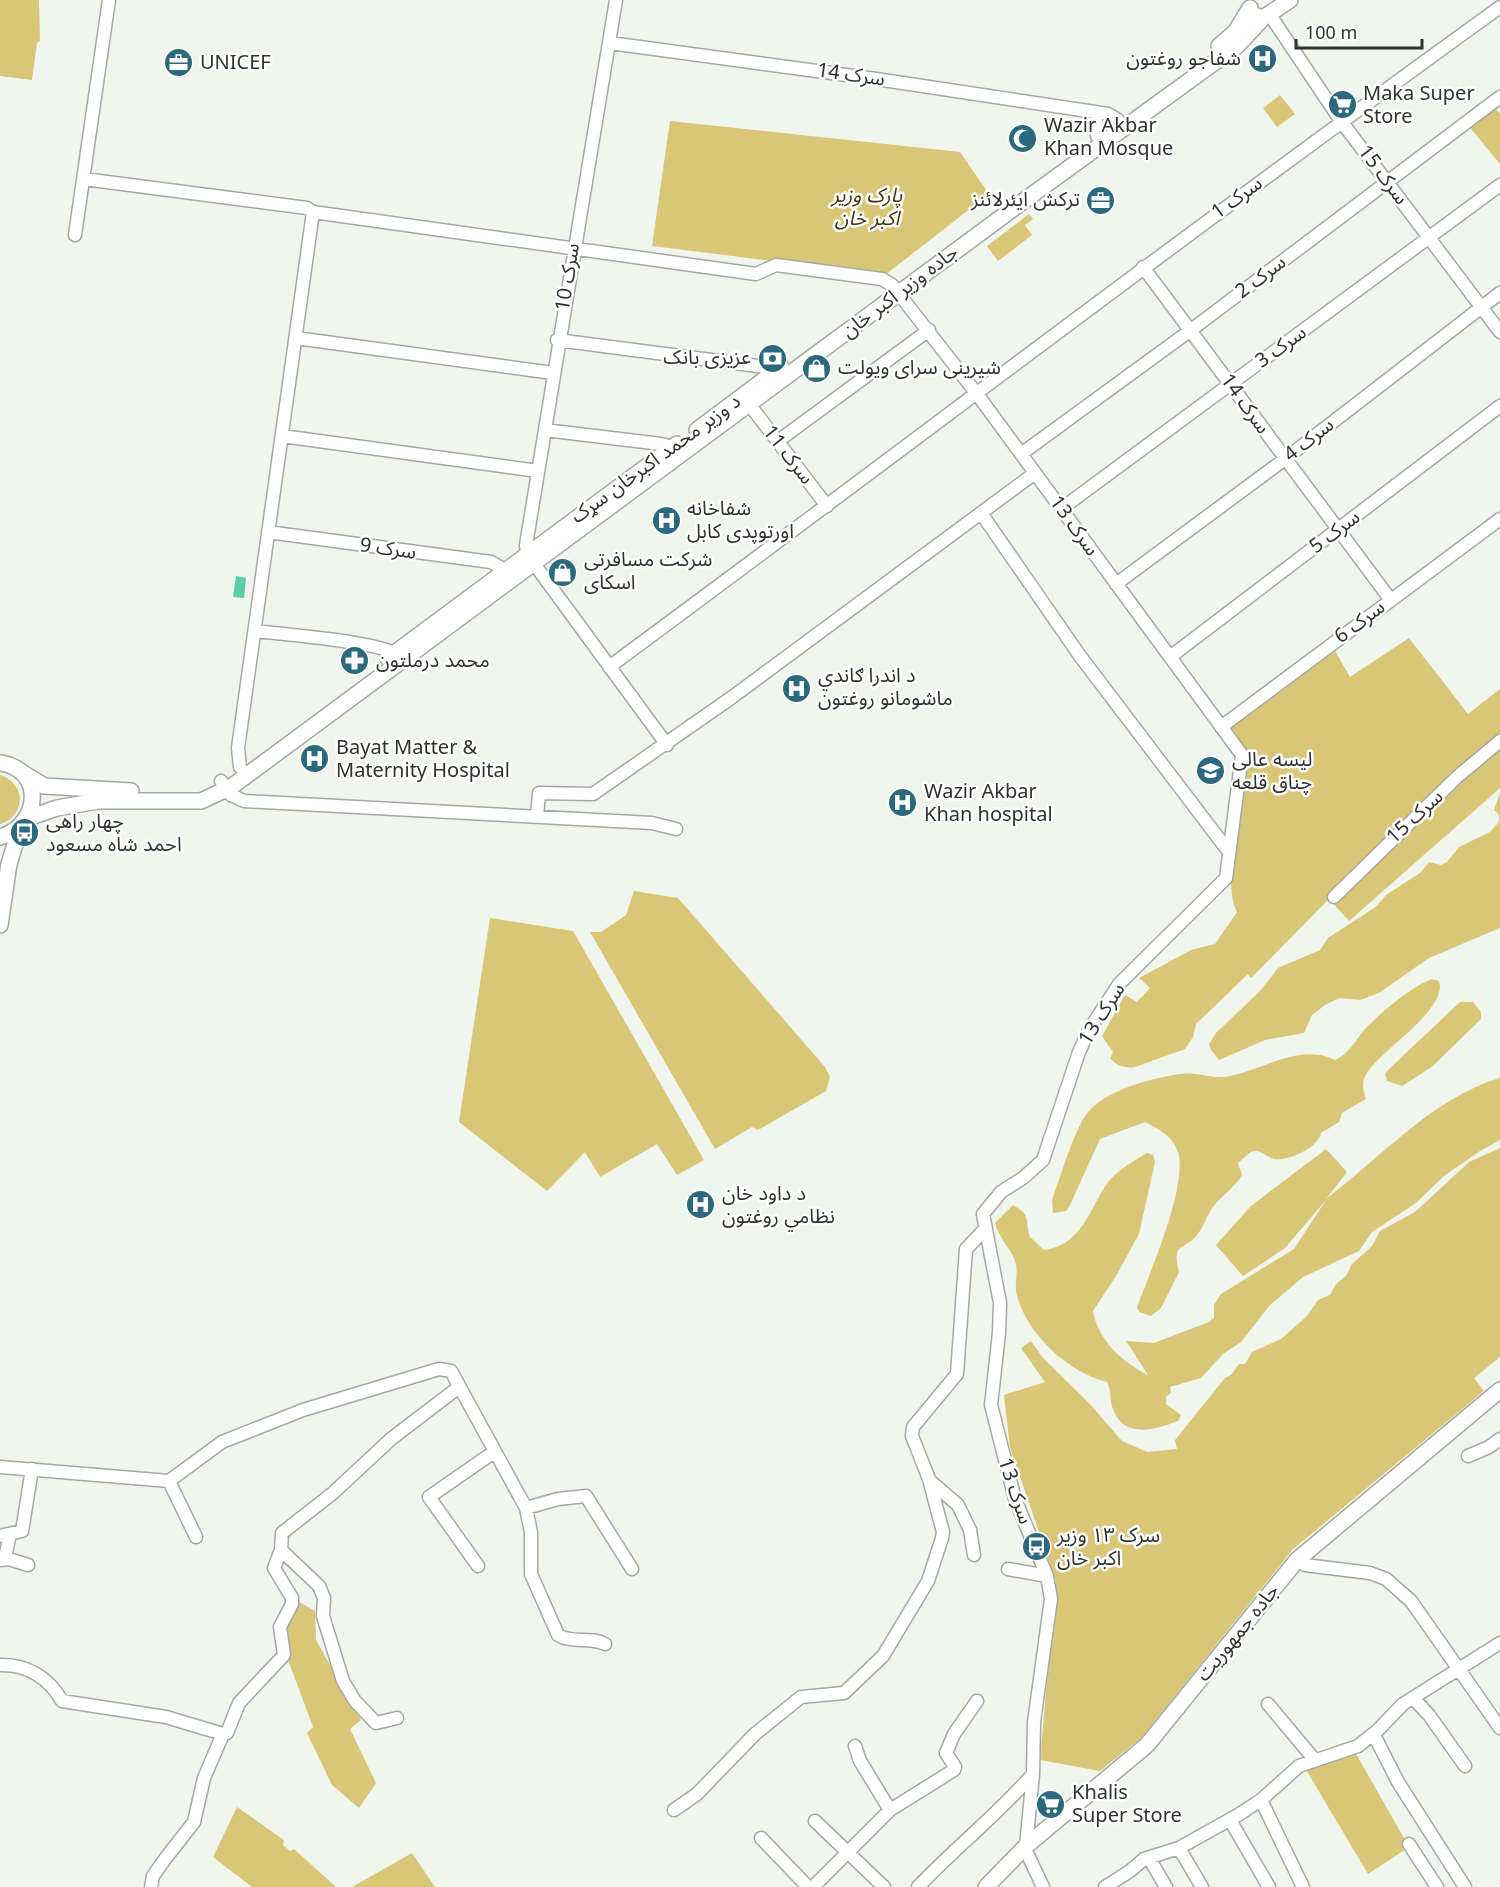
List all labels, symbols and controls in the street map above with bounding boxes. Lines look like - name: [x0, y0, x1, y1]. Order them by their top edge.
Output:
- scale bar: [1296, 12, 1422, 50]
- text: 100 m: [1305, 14, 1357, 52]
- place label: شفاجو روغتون: [1126, 38, 1241, 80]
- place label: UNICEF: [200, 42, 271, 84]
- hospital icon: شفاجو روغتون: [1246, 43, 1278, 75]
- office icon: UNICEF: [163, 47, 195, 79]
- street label: سرک 14: [814, 49, 888, 101]
- place label: Maka Super Store: [1363, 73, 1475, 138]
- supermarket icon: Maka Super Store: [1326, 89, 1358, 121]
- place label: Wazir Akbar Khan Mosque: [1044, 105, 1173, 170]
- mosque icon: Wazir Akbar Khan Mosque: [1007, 122, 1039, 154]
- street label: سرک 15: [1346, 135, 1420, 215]
- street label: سرک 1: [1202, 164, 1272, 232]
- park label: پارک وزیر اکبر خان: [830, 175, 902, 240]
- place label: ترکش ایئرلائنز: [970, 179, 1080, 221]
- office icon: ترکش ایئرلائنز: [1085, 184, 1117, 216]
- street label: جاده وزیر اکبر خان: [832, 233, 968, 351]
- street label: سرک 10: [542, 240, 594, 314]
- street label: سرک 2: [1226, 243, 1296, 311]
- street label: سرک 3: [1246, 313, 1316, 381]
- place label: عزیزی بانک: [663, 337, 751, 379]
- bank icon: عزیزی بانک: [756, 342, 788, 374]
- place label: شیرینی سرای ویولت: [838, 347, 1001, 389]
- shop icon: شیرینی سرای ویولت: [801, 352, 833, 384]
- street label: سرک 14: [1208, 364, 1282, 444]
- street label: د وزیر محمد اکبرخان سړک: [561, 382, 751, 536]
- street label: سرک 4: [1274, 406, 1344, 474]
- street label: سرک 11: [750, 415, 826, 495]
- street label: سرک 13: [1037, 486, 1111, 566]
- place label: شفاخانه اورتوپدی کابل: [687, 488, 794, 553]
- street label: سرک 5: [1300, 498, 1370, 566]
- hospital icon: شفاخانه اورتوپدی کابل: [650, 505, 682, 537]
- street label: سرک 9: [357, 524, 419, 574]
- place label: شرکت مسافرتی اسکای: [584, 539, 712, 604]
- shop icon: شرکت مسافرتی اسکای: [547, 556, 579, 588]
- street label: سرک 6: [1325, 588, 1395, 656]
- place label: محمد درملتون: [376, 640, 490, 682]
- pharmacy icon: محمد درملتون: [339, 645, 371, 677]
- place label: د اندرا ګاندي ماشومانو روغتون: [818, 655, 953, 720]
- hospital icon: د اندرا ګاندي ماشومانو روغتون: [781, 672, 813, 704]
- place label: Bayat Matter & Maternity Hospital: [336, 727, 510, 792]
- place label: لیسه عالی چناق قلعه: [1232, 739, 1312, 804]
- hospital icon: Bayat Matter & Maternity Hospital: [299, 743, 331, 775]
- school or university icon: لیسه عالی چناق قلعه: [1195, 755, 1227, 787]
- place label: Wazir Akbar Khan hospital: [924, 771, 1053, 836]
- street label: سرک 15: [1376, 778, 1454, 856]
- hospital icon: Wazir Akbar Khan hospital: [887, 787, 919, 819]
- place label: چهار راهی احمد شاه مسعود: [46, 801, 182, 866]
- bus stop icon: چهار راهی احمد شاه مسعود: [9, 817, 41, 849]
- street label: سرک 13: [1066, 974, 1138, 1054]
- place label: د داود خان نظامي روغتون: [722, 1173, 835, 1238]
- hospital icon: د داود خان نظامي روغتون: [685, 1189, 717, 1221]
- street label: سرک 13: [984, 1452, 1046, 1530]
- place label: سرک ۱۳ وزیر اکبر خان: [1056, 1515, 1160, 1580]
- bus stop icon: سرک ۱۳ وزیر اکبر خان: [1020, 1531, 1052, 1563]
- street label: جاده جمهوریت: [1185, 1574, 1291, 1692]
- place label: Khalis Super Store: [1072, 1772, 1182, 1837]
- supermarket icon: Khalis Super Store: [1035, 1789, 1067, 1821]

